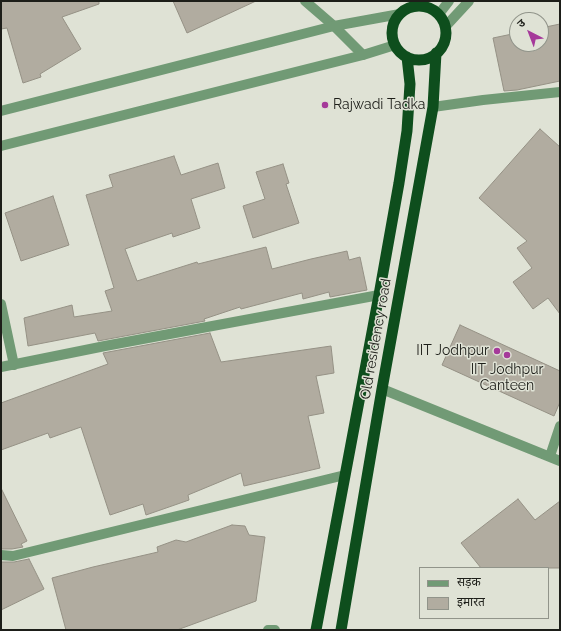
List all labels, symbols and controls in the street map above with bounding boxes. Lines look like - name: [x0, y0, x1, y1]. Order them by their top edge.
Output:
- north arrow: [509, 12, 549, 52]
- text: उ: [515, 16, 528, 30]
- place label: Rajwadi Tadka: [333, 97, 425, 113]
- marker: Rajwadi Tadka: [320, 100, 330, 110]
- street label: Old residency road: [357, 277, 395, 401]
- place label: IIT Jodhpur: [416, 343, 489, 359]
- marker: IIT Jodhpur: [492, 346, 502, 356]
- marker: IIT Jodhpur Canteen: [502, 350, 512, 360]
- place label: IIT Jodhpur Canteen: [471, 362, 543, 394]
- legend: [419, 567, 549, 619]
- text: सड़क: [457, 575, 481, 589]
- text: इमारत: [457, 595, 485, 609]

